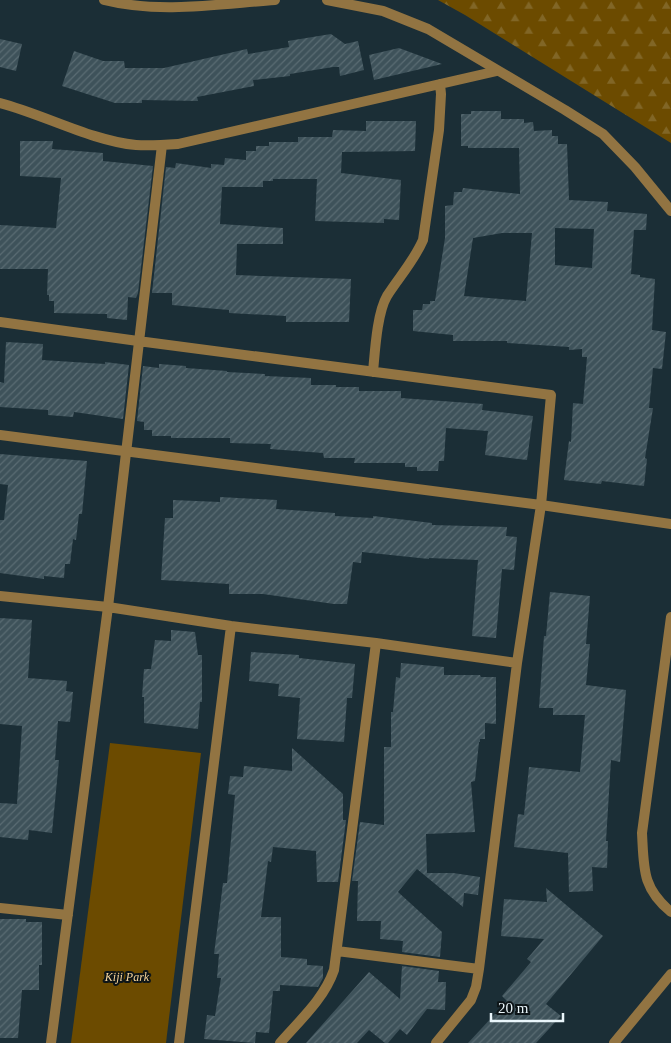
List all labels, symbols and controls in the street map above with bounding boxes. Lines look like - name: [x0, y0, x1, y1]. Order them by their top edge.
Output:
- park label: Kiji Park: [104, 970, 150, 984]
- scale bar: [491, 990, 564, 1022]
- text: 20 m: [498, 1000, 529, 1016]

